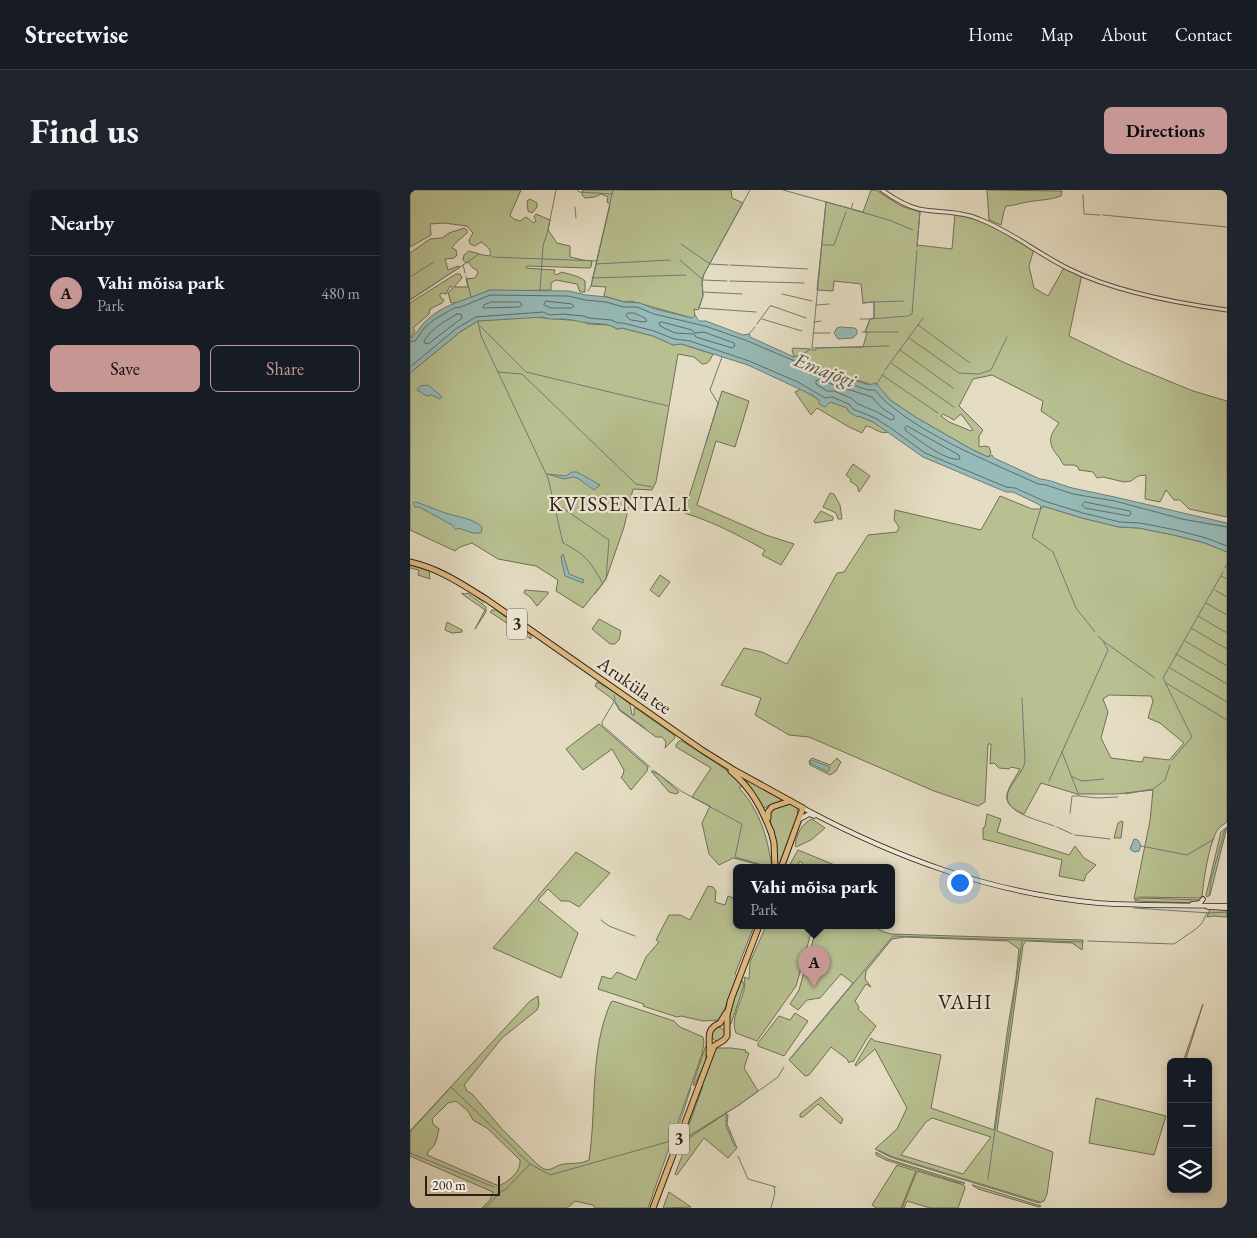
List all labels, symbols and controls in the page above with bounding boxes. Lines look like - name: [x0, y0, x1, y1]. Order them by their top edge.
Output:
- text: Streetwise: [25, 19, 128, 50]
- text: Home: [968, 23, 1013, 46]
- text: Map: [1041, 23, 1073, 46]
- text: About: [1101, 23, 1147, 46]
- text: Contact: [1175, 23, 1232, 46]
- button: Directions: [1104, 107, 1227, 154]
- text: Find us: [30, 108, 139, 153]
- text: Nearby: [50, 209, 114, 236]
- text: Vahi mõisa park: [97, 270, 225, 295]
- text: A: [60, 283, 72, 304]
- text: 480 m: [321, 283, 360, 304]
- text: Park: [97, 295, 124, 316]
- button: Save: [50, 345, 200, 392]
- button: Share: [210, 345, 360, 392]
- water label: Emajõgi: [790, 346, 860, 394]
- district label: KVISSENTALI: [549, 490, 689, 517]
- road number: 3: [507, 608, 527, 639]
- street label: Aruküla tee: [592, 650, 677, 720]
- popup: [733, 864, 895, 929]
- your location: [947, 870, 973, 896]
- text: Vahi mõisa park: [750, 874, 878, 899]
- text: Park: [750, 899, 777, 920]
- pin: A: [798, 946, 830, 987]
- district label: VAHI: [938, 988, 992, 1015]
- map controls: [1167, 1058, 1212, 1193]
- button: +: [1167, 1058, 1212, 1103]
- button: −: [1167, 1103, 1212, 1148]
- road number: 3: [669, 1124, 689, 1154]
- button: layers: [1167, 1148, 1212, 1193]
- scale bar: [425, 1173, 500, 1196]
- text: 200 m: [432, 1176, 466, 1194]

